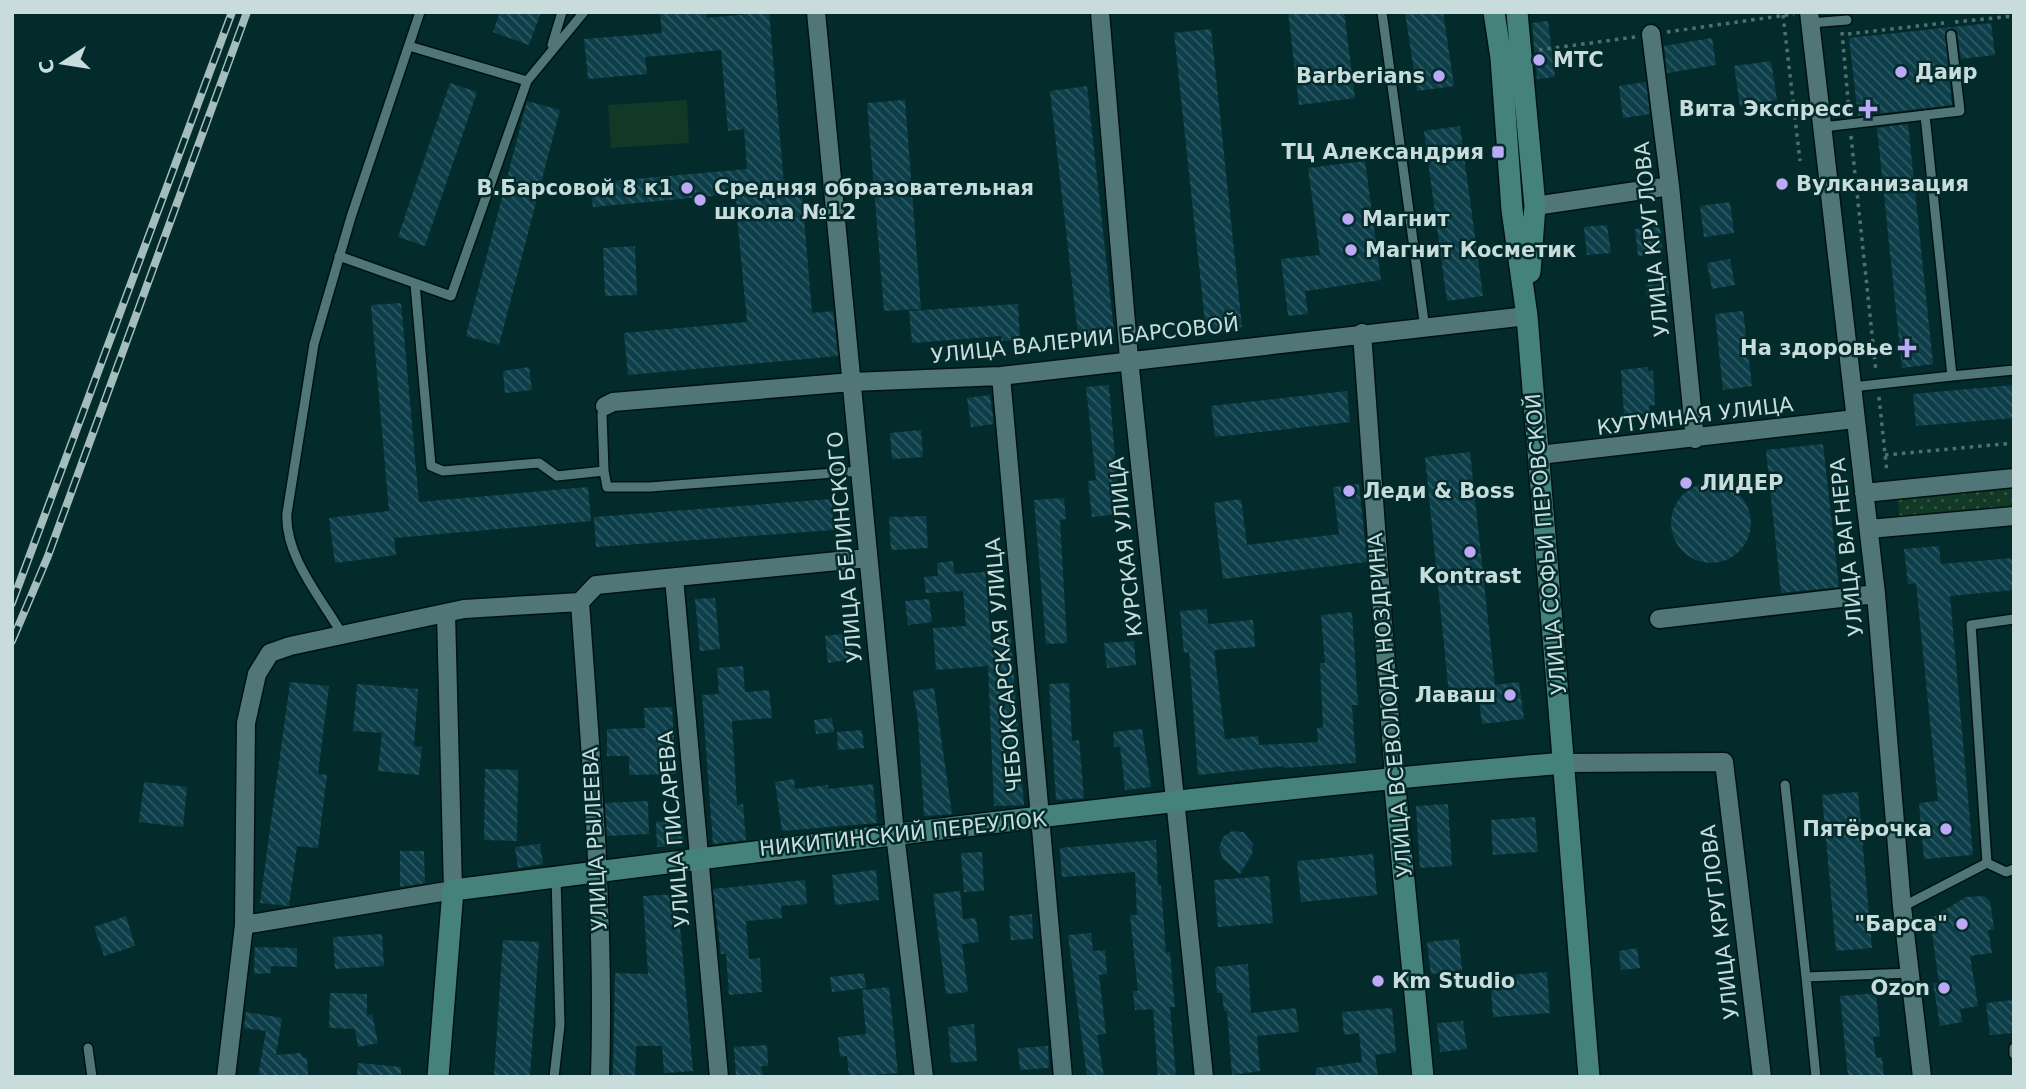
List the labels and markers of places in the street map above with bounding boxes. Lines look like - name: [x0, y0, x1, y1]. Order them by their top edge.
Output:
- place label: МТС: [1553, 48, 1604, 72]
- marker: МТС: [1531, 52, 1547, 68]
- place label: Даир: [1915, 60, 1978, 84]
- place label: Barberians: [1296, 64, 1425, 88]
- marker: Даир: [1893, 64, 1909, 80]
- marker: Barberians: [1431, 68, 1447, 84]
- place label: Вита Экспресс: [1679, 97, 1854, 121]
- marker: Вита Экспресс: [1860, 101, 1876, 117]
- place label: ТЦ Александрия: [1281, 140, 1484, 164]
- marker: ТЦ Александрия: [1490, 144, 1506, 160]
- place label: Вулканизация: [1796, 172, 1969, 196]
- place label: В.Барсовой 8 к1: [476, 176, 673, 200]
- place label: Средняя образовательная школа №12: [714, 176, 1034, 224]
- marker: Вулканизация: [1774, 176, 1790, 192]
- marker: В.Барсовой 8 к1: [679, 180, 695, 196]
- marker: Средняя образовательная школа №12: [692, 192, 708, 208]
- place label: Магнит: [1362, 207, 1450, 231]
- marker: Магнит: [1340, 211, 1356, 227]
- place label: Магнит Косметик: [1365, 238, 1576, 262]
- marker: Магнит Косметик: [1343, 242, 1359, 258]
- place label: На здоровье: [1740, 336, 1893, 360]
- marker: На здоровье: [1899, 340, 1915, 356]
- place label: ЛИДЕР: [1700, 471, 1783, 495]
- marker: ЛИДЕР: [1678, 475, 1694, 491]
- place label: Леди & Boss: [1363, 479, 1515, 503]
- marker: Леди & Boss: [1341, 483, 1357, 499]
- marker: Kontrast: [1462, 544, 1478, 560]
- place label: Kontrast: [1419, 564, 1521, 588]
- place label: Лаваш: [1415, 683, 1496, 707]
- marker: Лаваш: [1502, 687, 1518, 703]
- place label: Пятёрочка: [1802, 817, 1932, 841]
- marker: Пятёрочка: [1938, 821, 1954, 837]
- place label: "Барса": [1854, 912, 1948, 936]
- marker: "Барса": [1954, 916, 1970, 932]
- place label: Кm Studio: [1392, 969, 1515, 993]
- marker: Кm Studio: [1370, 973, 1386, 989]
- place label: Ozon: [1871, 976, 1930, 1000]
- marker: Ozon: [1936, 980, 1952, 996]

